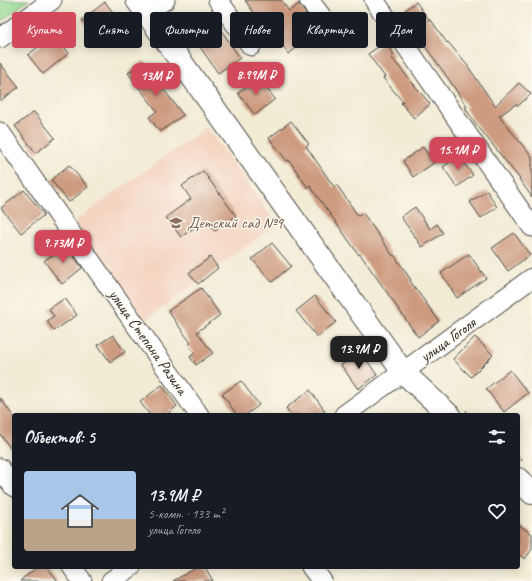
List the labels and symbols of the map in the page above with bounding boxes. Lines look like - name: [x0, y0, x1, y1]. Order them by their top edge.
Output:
- pin: 8.99M ₽: [219, 62, 293, 96]
- pin: 13M ₽: [128, 63, 184, 97]
- pin: 15.1M ₽: [421, 137, 495, 171]
- place label: Детский сад №9: [187, 213, 285, 233]
- school or university icon: Детский сад №9: [168, 215, 184, 231]
- pin: 9.73M ₽: [26, 230, 100, 264]
- street label: улица Степана Разина: [104, 284, 193, 400]
- street label: улица Гоголя: [415, 312, 481, 367]
- pin: 13.9M ₽: [322, 336, 396, 370]

